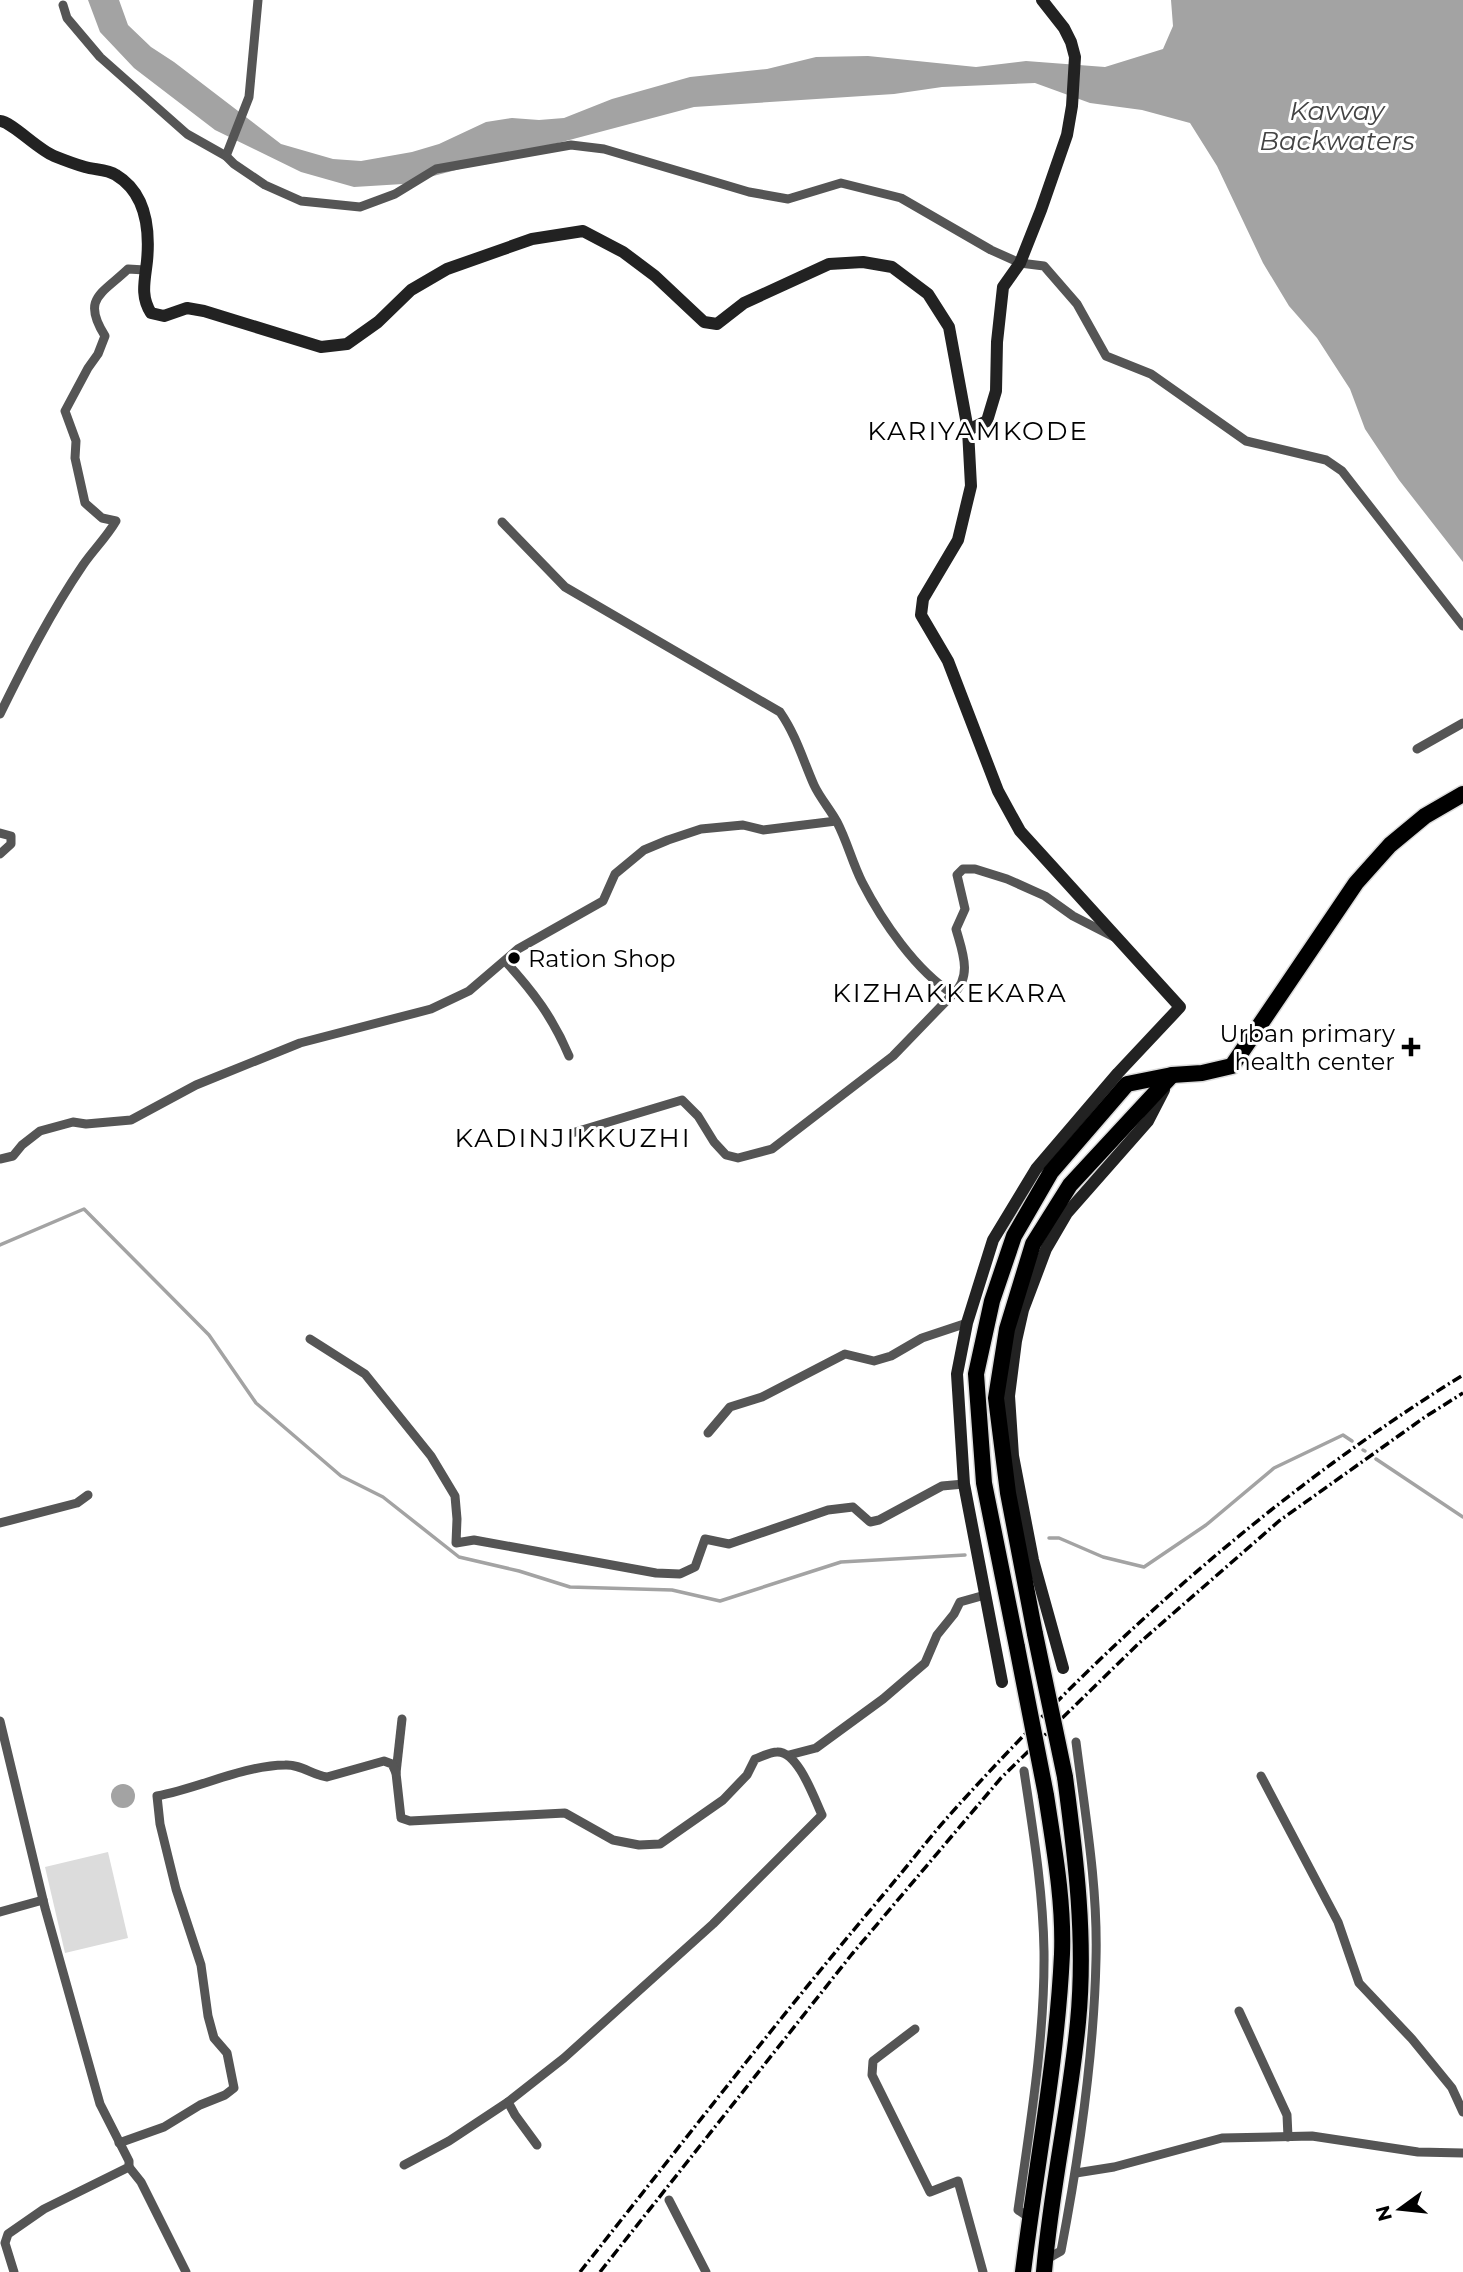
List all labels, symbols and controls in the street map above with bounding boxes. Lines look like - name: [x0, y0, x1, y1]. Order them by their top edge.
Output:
- water label: Kavvay Backwaters: [1259, 95, 1415, 157]
- district label: KARIYAMKODE: [867, 415, 1089, 447]
- place label: Ration Shop: [528, 944, 675, 973]
- marker: Ration Shop: [506, 950, 522, 966]
- district label: KIZHAKKEKARA: [832, 977, 1068, 1009]
- place label: Urban primary health center: [1219, 1019, 1395, 1076]
- marker: Urban primary health center: [1401, 1037, 1421, 1057]
- district label: KADINJIKKUZHI: [455, 1122, 691, 1154]
- north arrow: [1365, 2174, 1435, 2244]
- text: N: [1371, 2203, 1397, 2224]

